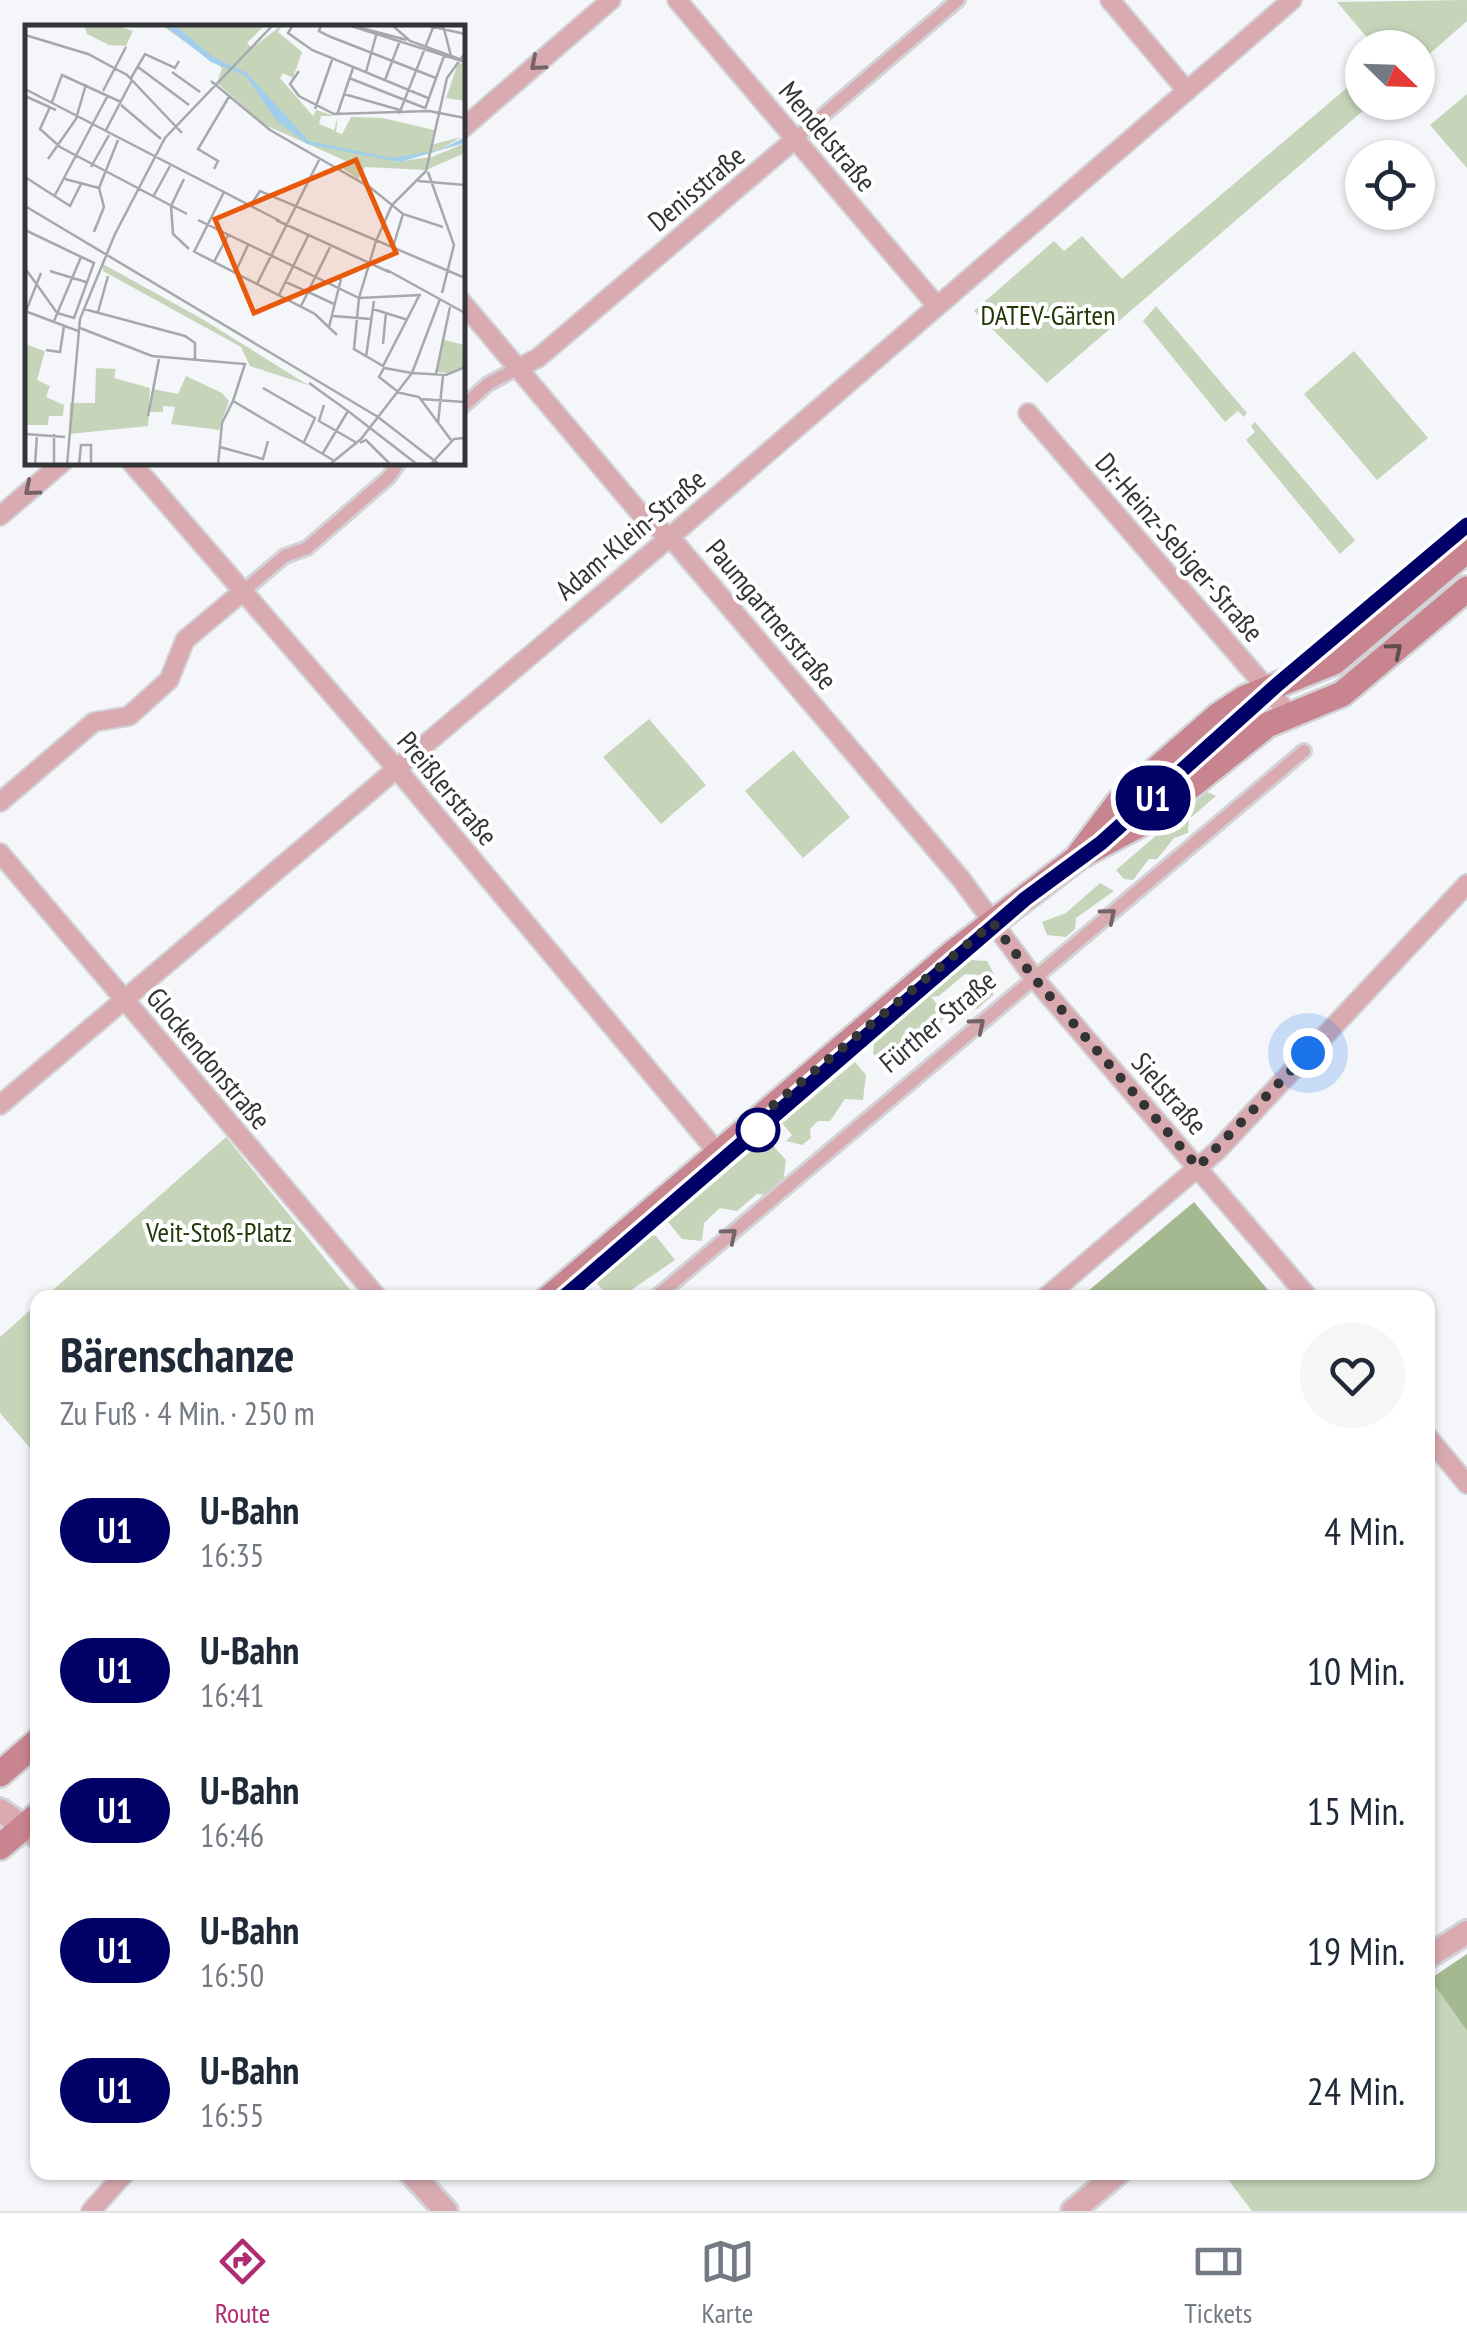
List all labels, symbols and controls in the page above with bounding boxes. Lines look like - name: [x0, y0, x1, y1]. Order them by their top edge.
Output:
- inset map: [25, 25, 465, 465]
- north arrow: [1345, 30, 1435, 120]
- map controls: [1345, 30, 1435, 230]
- one-way arrow: [531, 52, 549, 70]
- street label: Mendelstraße: [771, 73, 885, 199]
- street label: Denisstraße: [640, 137, 752, 239]
- button: locate: [1345, 140, 1435, 230]
- park label: DATEV-Gärten: [981, 296, 1115, 333]
- street label: Dr.-Heinz-Sebiger-Straße: [1088, 445, 1272, 649]
- street label: Adam-Klein-Straße: [547, 460, 713, 608]
- one-way arrow: [25, 477, 43, 495]
- street label: Paumgartnerstraße: [698, 531, 846, 697]
- one-way arrow: [1384, 643, 1402, 661]
- street label: Preißlerstraße: [390, 723, 506, 853]
- line badge: U1: [1108, 766, 1198, 830]
- text: U1: [1136, 775, 1170, 821]
- one-way arrow: [1098, 909, 1116, 927]
- street label: Fürther Straße: [871, 961, 1003, 1081]
- street label: Glockendonstraße: [139, 979, 279, 1137]
- one-way arrow: [967, 1019, 985, 1037]
- your location: [1283, 1028, 1333, 1078]
- street label: Sielstraße: [1124, 1044, 1216, 1142]
- unlabelled marker: [737, 1109, 779, 1151]
- park label: Veit-Stoß-Platz: [145, 1213, 292, 1250]
- one-way arrow: [718, 1228, 736, 1246]
- text: Bärenschanze: [60, 1323, 295, 1385]
- button: heart: [1300, 1323, 1405, 1428]
- text: Zu Fuß · 4 Min. · 250 m: [60, 1392, 315, 1434]
- text: U-Bahn: [200, 1485, 299, 1534]
- text: 4 Min.: [1324, 1506, 1405, 1555]
- text: U1: [98, 1507, 132, 1553]
- text: 16:35: [200, 1534, 264, 1576]
- text: U-Bahn: [200, 1625, 299, 1674]
- text: 10 Min.: [1307, 1646, 1405, 1695]
- text: U1: [98, 1647, 132, 1693]
- text: 16:41: [200, 1674, 264, 1716]
- text: U-Bahn: [200, 1765, 299, 1814]
- text: 15 Min.: [1307, 1786, 1405, 1835]
- text: U1: [98, 1787, 132, 1833]
- text: 16:46: [200, 1814, 264, 1856]
- text: U-Bahn: [200, 1905, 299, 1954]
- text: 19 Min.: [1307, 1926, 1405, 1975]
- text: U1: [98, 1927, 132, 1973]
- text: 16:50: [200, 1954, 264, 1996]
- text: U-Bahn: [200, 2045, 299, 2094]
- text: 24 Min.: [1307, 2066, 1405, 2115]
- text: U1: [98, 2067, 132, 2113]
- text: 16:55: [200, 2094, 264, 2136]
- tab: Route: [215, 2234, 270, 2331]
- tab: Karte: [700, 2234, 755, 2331]
- tab: Tickets: [1184, 2234, 1252, 2331]

